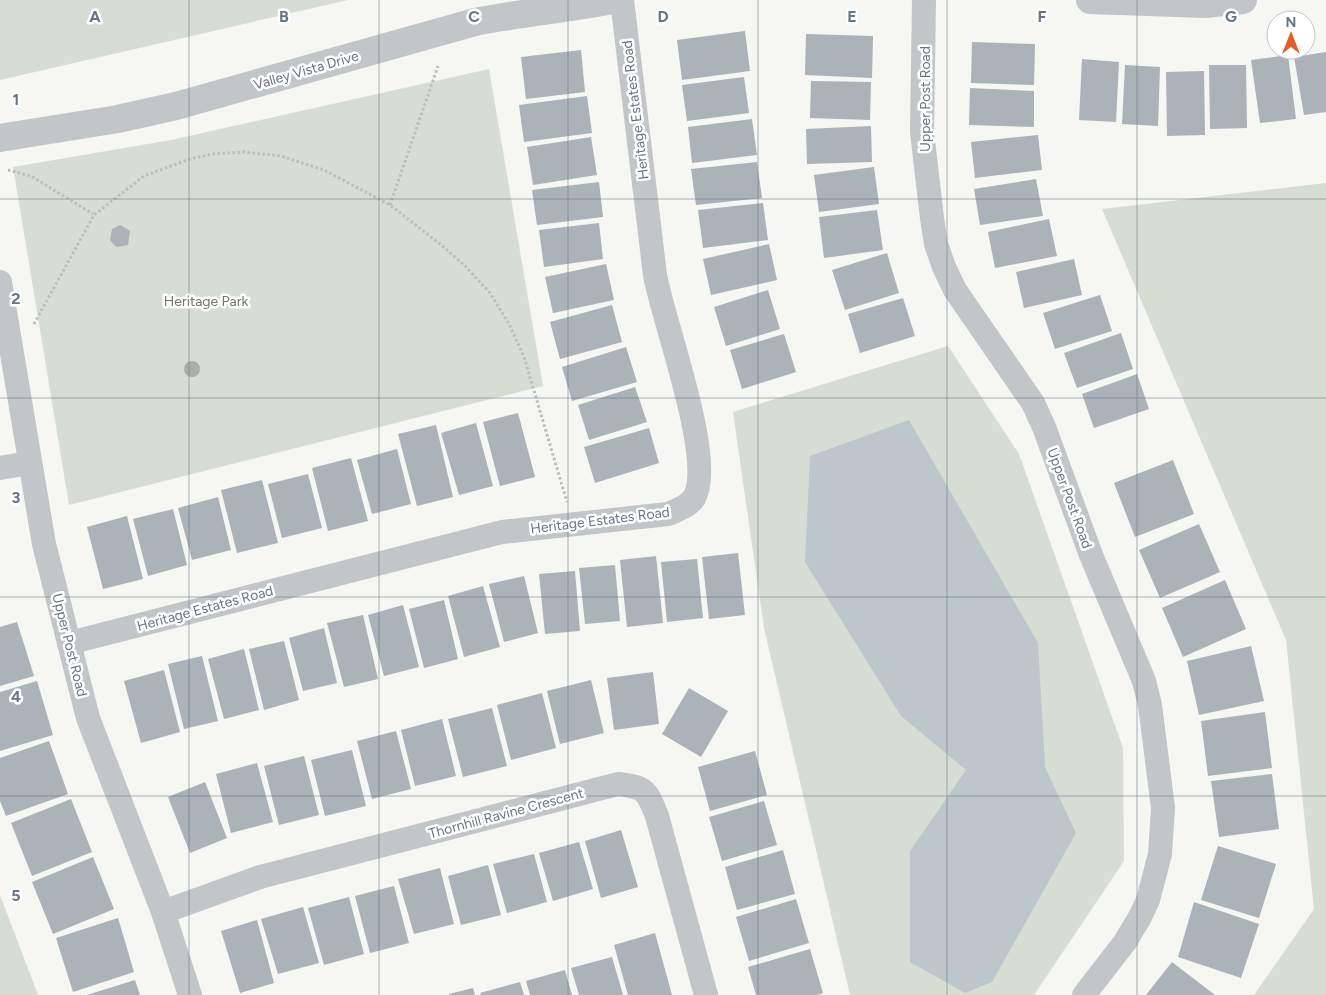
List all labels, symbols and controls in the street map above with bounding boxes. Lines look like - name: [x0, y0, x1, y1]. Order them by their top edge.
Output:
- text: A: [89, 7, 101, 26]
- text: B: [279, 7, 289, 26]
- text: C: [468, 7, 480, 26]
- text: D: [657, 7, 669, 26]
- text: E: [847, 7, 857, 26]
- text: F: [1038, 7, 1047, 26]
- text: G: [1225, 7, 1237, 26]
- north arrow: [1266, 10, 1316, 60]
- text: N: [1286, 14, 1296, 31]
- street label: Heritage Estates Road: [619, 39, 652, 181]
- street label: Upper Post Road: [917, 46, 934, 152]
- street label: Valley Vista Drive: [252, 47, 361, 94]
- text: 1: [13, 90, 19, 109]
- text: 2: [11, 289, 21, 308]
- park label: Heritage Park: [164, 293, 248, 310]
- street label: Upper Post Road: [1043, 446, 1096, 551]
- text: 3: [12, 488, 21, 507]
- street label: Heritage Estates Road: [529, 504, 671, 537]
- street label: Heritage Estates Road: [135, 582, 275, 635]
- street label: Upper Post Road: [48, 592, 91, 699]
- text: 4: [11, 687, 21, 706]
- street label: Thornhill Ravine Crescent: [427, 785, 585, 842]
- text: 5: [11, 886, 21, 905]

